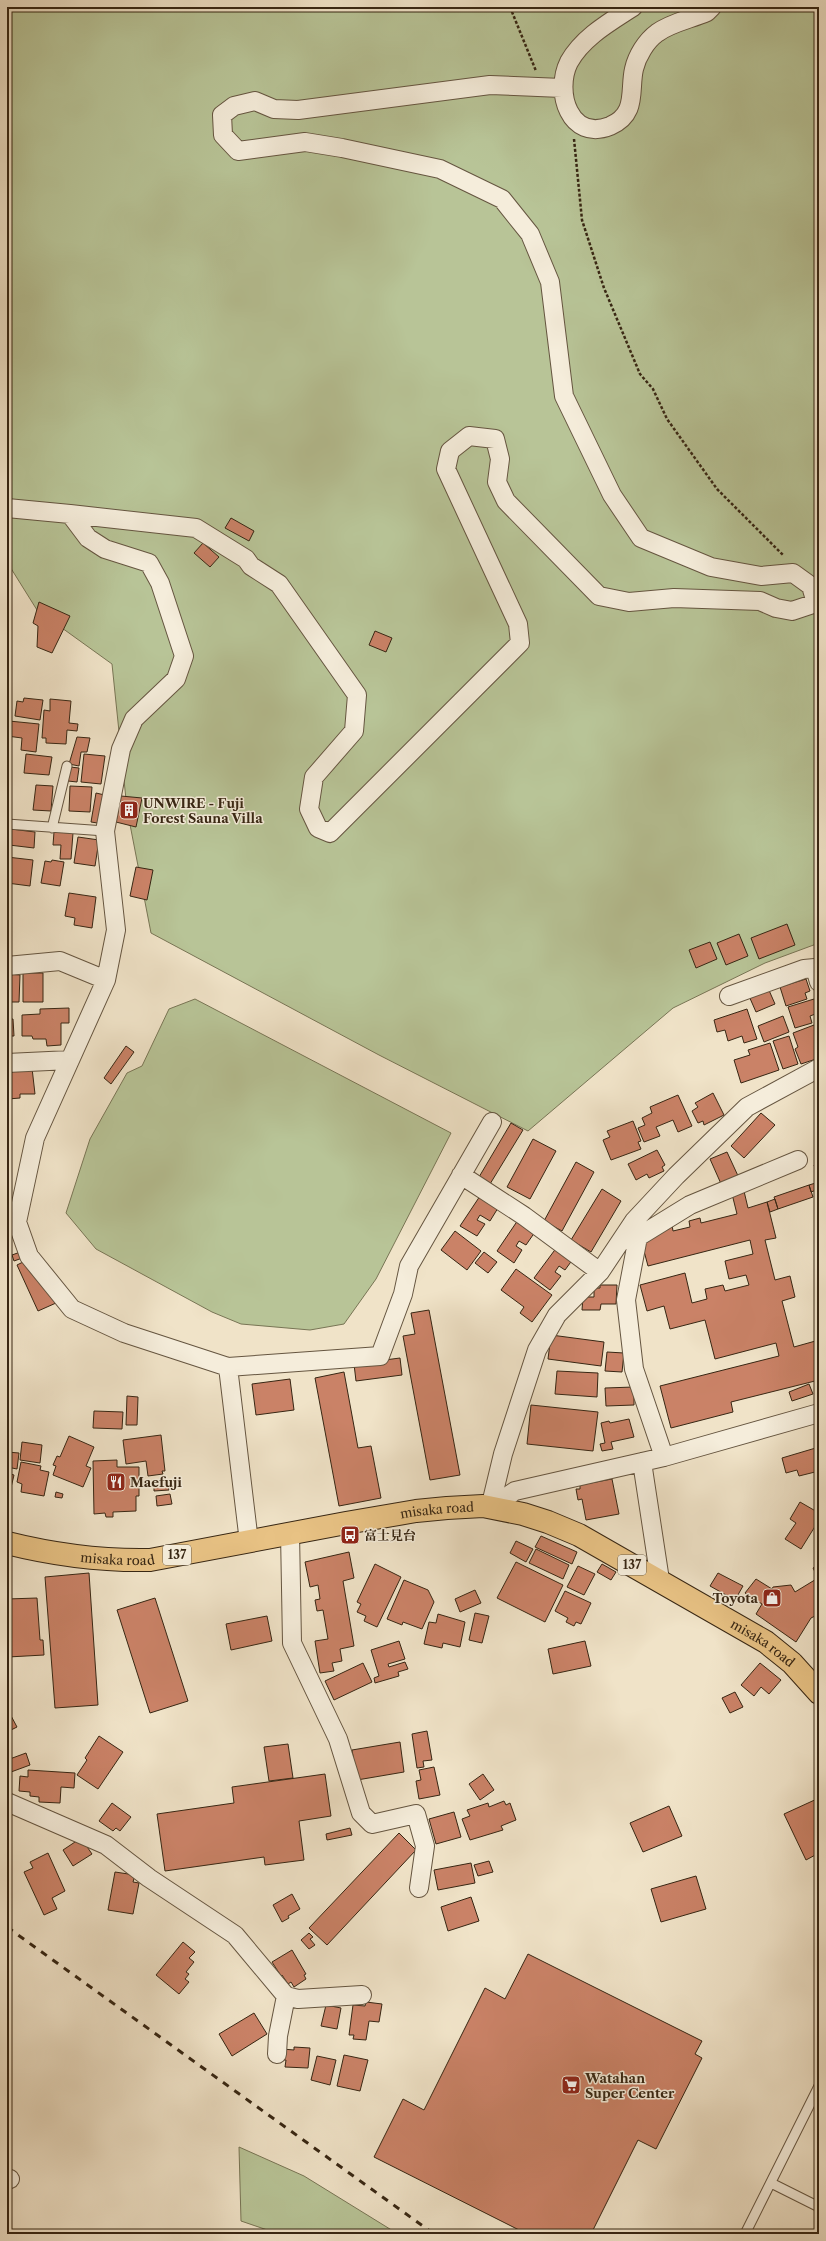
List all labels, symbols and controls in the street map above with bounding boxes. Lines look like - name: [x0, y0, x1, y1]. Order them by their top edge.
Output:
- place label: UNWIRE - Fuji Forest Sauna Villa: [143, 795, 263, 826]
- building icon: UNWIRE - Fuji Forest Sauna Villa: [118, 799, 140, 821]
- restaurant icon: Maefuji: [105, 1471, 127, 1493]
- place label: Maefuji: [130, 1474, 182, 1490]
- street label: misaka road: [399, 1499, 474, 1522]
- bus stop icon: 富士見台: [339, 1524, 361, 1546]
- place label: 富士見台: [364, 1527, 416, 1543]
- road number: 137: [163, 1545, 191, 1565]
- street label: misaka road: [80, 1549, 156, 1568]
- road number: 137: [618, 1555, 646, 1575]
- shop icon: Toyota: [761, 1587, 783, 1609]
- place label: Toyota: [712, 1590, 758, 1606]
- street label: misaka road: [728, 1616, 798, 1670]
- place label: Watahan Super Center: [584, 2070, 675, 2101]
- supermarket icon: Watahan Super Center: [560, 2074, 582, 2096]

